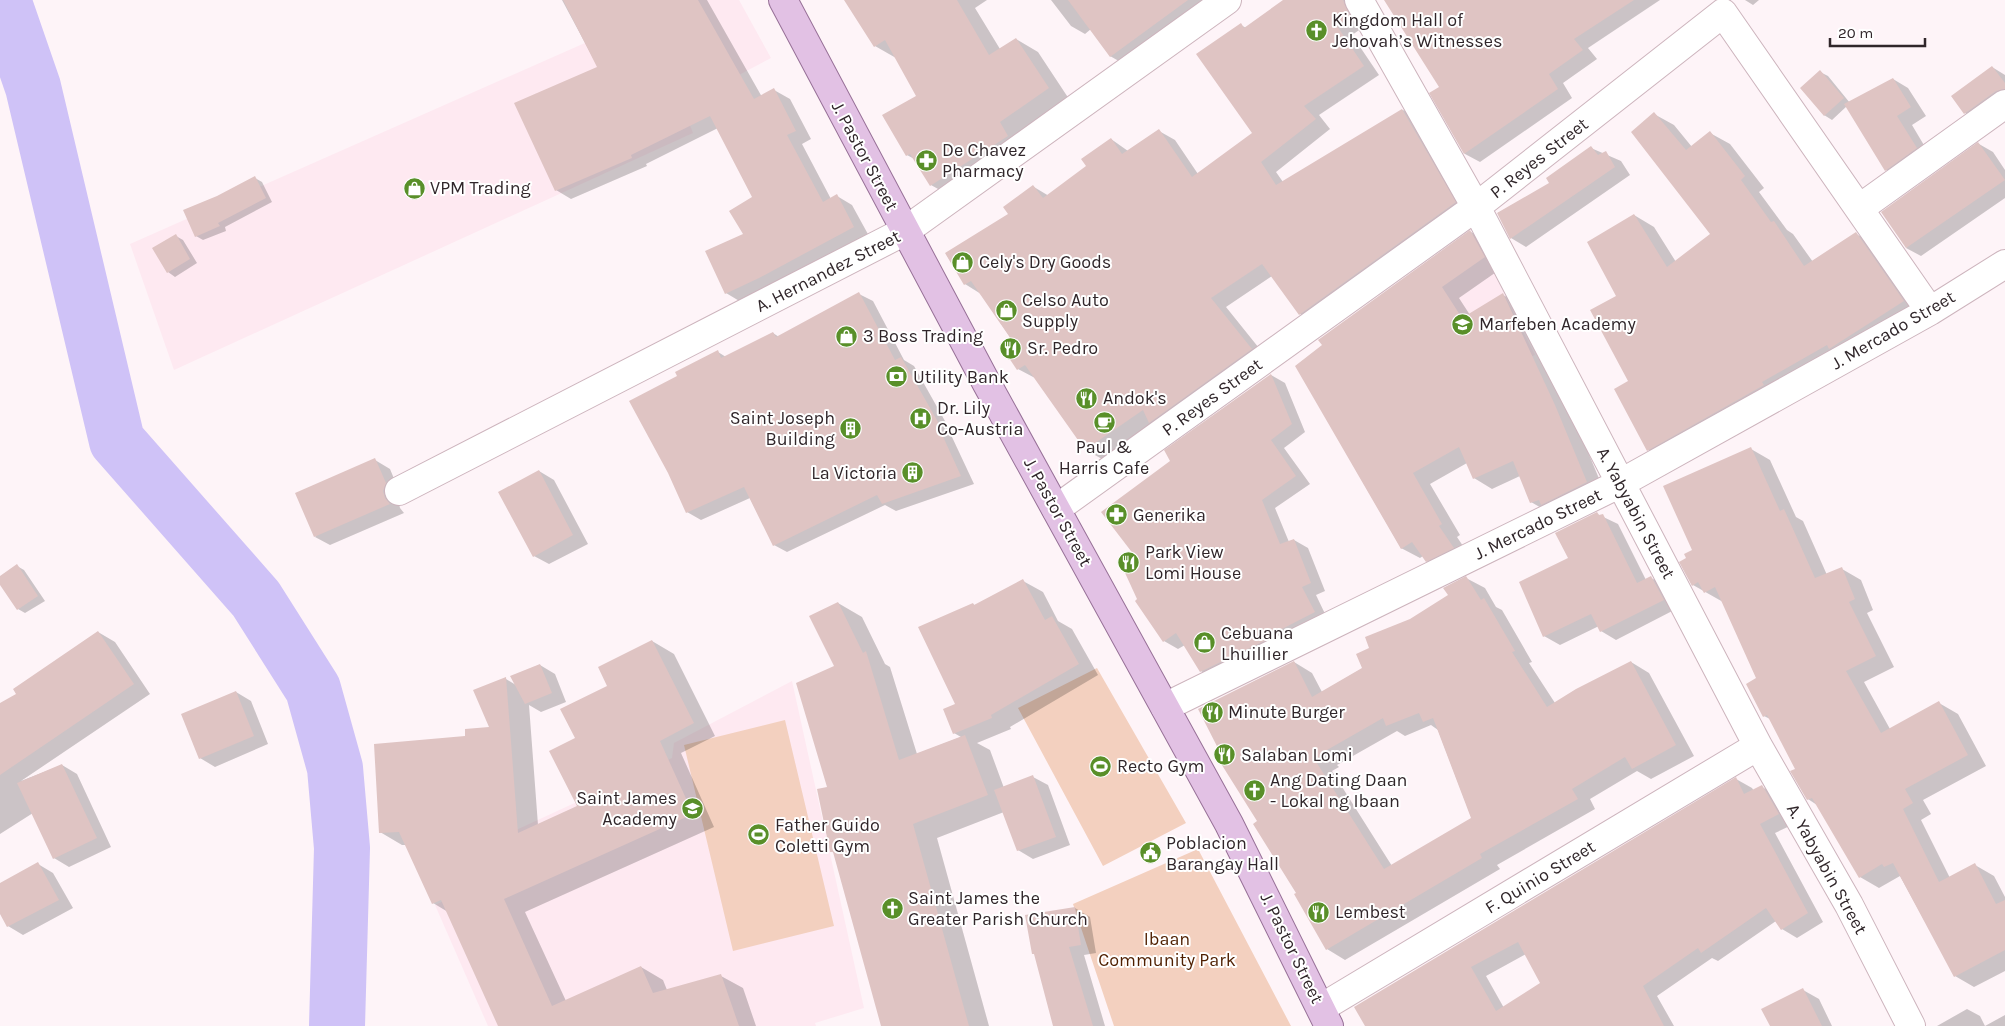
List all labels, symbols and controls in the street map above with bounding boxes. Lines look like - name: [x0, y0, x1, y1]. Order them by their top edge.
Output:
- place label: Kingdom Hall of Jehovah’s Witnesses: [1332, 9, 1503, 52]
- scale bar: [1830, 15, 1925, 47]
- church icon: Kingdom Hall of Jehovah’s Witnesses: [1304, 18, 1328, 42]
- text: 20 m: [1838, 24, 1873, 42]
- street label: J. Pastor Street: [827, 97, 903, 215]
- street label: P. Reyes Street: [1486, 113, 1593, 203]
- place label: De Chavez Pharmacy: [942, 139, 1026, 182]
- pharmacy icon: De Chavez Pharmacy: [914, 148, 938, 172]
- shop icon: VPM Trading: [402, 176, 426, 200]
- place label: VPM Trading: [430, 177, 531, 199]
- street label: A. Hernandez Street: [752, 225, 904, 317]
- shop icon: Cely's Dry Goods: [951, 250, 975, 274]
- place label: Cely's Dry Goods: [979, 251, 1111, 273]
- street label: J. Mercado Street: [1827, 286, 1959, 374]
- place label: Celso Auto Supply: [1022, 289, 1109, 332]
- shop icon: Celso Auto Supply: [994, 298, 1018, 322]
- school or university icon: Marfeben Academy: [1451, 312, 1475, 336]
- place label: Marfeben Academy: [1479, 313, 1636, 335]
- shop icon: 3 Boss Trading: [835, 324, 859, 348]
- place label: 3 Boss Trading: [863, 325, 983, 347]
- restaurant icon: Sr. Pedro: [999, 336, 1023, 360]
- place label: Sr. Pedro: [1027, 337, 1098, 359]
- street label: P. Reyes Street: [1158, 353, 1267, 441]
- bank icon: Utility Bank: [885, 365, 909, 389]
- place label: Utility Bank: [913, 366, 1009, 388]
- restaurant icon: Andok's: [1075, 386, 1099, 410]
- place label: Andok's: [1103, 387, 1167, 409]
- place label: Dr. Lily Co-Austria: [937, 397, 1023, 440]
- hospital icon: Dr. Lily Co-Austria: [909, 406, 933, 430]
- place label: Saint Joseph Building: [730, 407, 835, 450]
- cafe icon: Paul & Harris Cafe: [1092, 410, 1116, 434]
- building icon: Saint Joseph Building: [839, 416, 863, 440]
- place label: Paul & Harris Cafe: [1059, 436, 1149, 479]
- street label: A. Yabyabin Street: [1592, 443, 1680, 583]
- street label: J. Pastor Street: [1019, 454, 1097, 570]
- building icon: La Victoria: [901, 461, 925, 485]
- place label: La Victoria: [811, 462, 897, 484]
- street label: J. Mercado Street: [1471, 484, 1606, 564]
- pharmacy icon: Generika: [1105, 503, 1129, 527]
- place label: Generika: [1133, 504, 1206, 526]
- place label: Park View Lomi House: [1145, 541, 1241, 584]
- restaurant icon: Park View Lomi House: [1117, 550, 1141, 574]
- place label: Cebuana Lhuillier: [1221, 622, 1294, 665]
- shop icon: Cebuana Lhuillier: [1193, 631, 1217, 655]
- restaurant icon: Minute Burger: [1200, 700, 1224, 724]
- place label: Minute Burger: [1228, 701, 1345, 723]
- restaurant icon: Salaban Lomi: [1213, 743, 1237, 767]
- place label: Salaban Lomi: [1241, 744, 1353, 766]
- sports icon: Recto Gym: [1089, 754, 1113, 778]
- place label: Recto Gym: [1117, 755, 1204, 777]
- place label: Ang Dating Daan - Lokal ng Ibaan: [1270, 769, 1407, 812]
- church icon: Ang Dating Daan - Lokal ng Ibaan: [1242, 778, 1266, 802]
- place label: Saint James Academy: [576, 787, 678, 830]
- school or university icon: Saint James Academy: [681, 796, 705, 820]
- street label: A. Yabyabin Street: [1782, 800, 1872, 938]
- place label: Father Guido Coletti Gym: [775, 814, 880, 857]
- sports icon: Father Guido Coletti Gym: [747, 823, 771, 847]
- place label: Poblacion Barangay Hall: [1166, 832, 1279, 875]
- street label: F. Quinio Street: [1481, 835, 1599, 919]
- public building icon: Poblacion Barangay Hall: [1138, 841, 1162, 865]
- place label: Saint James the Greater Parish Church: [908, 887, 1088, 930]
- street label: J. Pastor Street: [1256, 889, 1328, 1007]
- church icon: Saint James the Greater Parish Church: [880, 896, 904, 920]
- restaurant icon: Lembest: [1307, 900, 1331, 924]
- place label: Lembest: [1335, 901, 1406, 923]
- park label: Ibaan Community Park: [1098, 928, 1236, 971]

